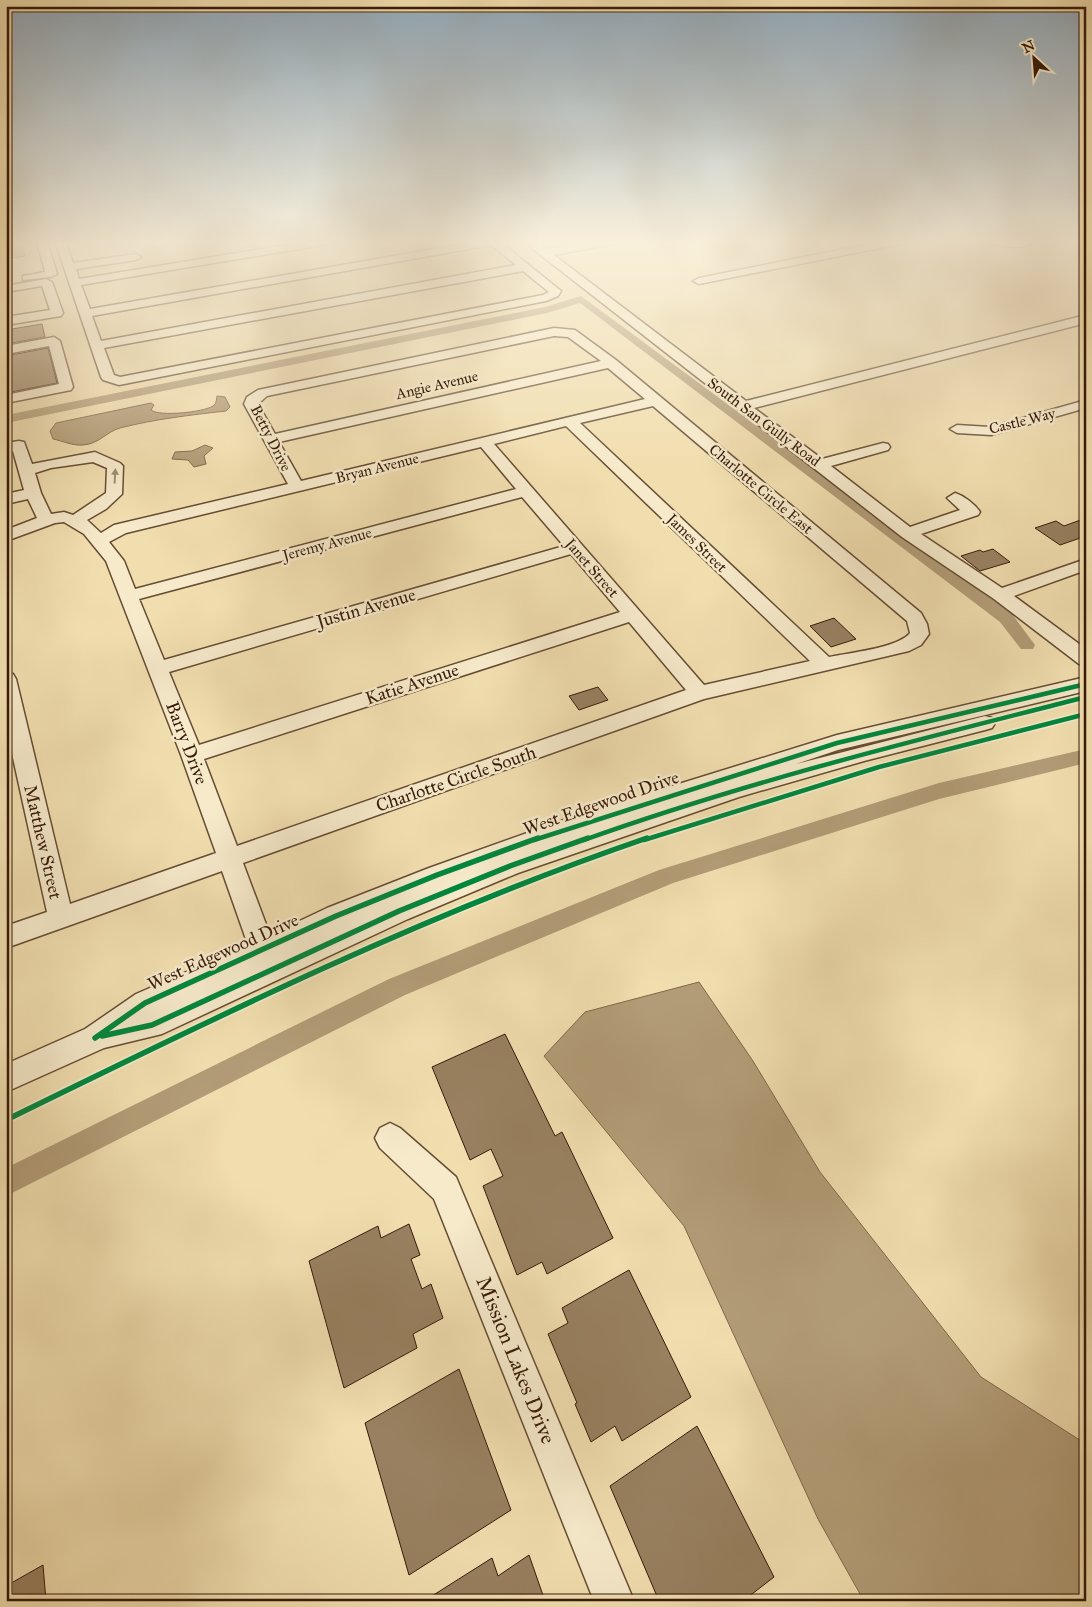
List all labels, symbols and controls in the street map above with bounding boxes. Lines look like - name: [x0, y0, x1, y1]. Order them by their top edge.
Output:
- north arrow: [1010, 32, 1060, 82]
- text: N: [1019, 36, 1038, 57]
- street label: Angie Avenue: [393, 367, 480, 403]
- street label: South San Gully Road: [704, 374, 824, 471]
- street label: Betty Drive: [247, 402, 295, 474]
- street label: Castle Way: [987, 404, 1058, 438]
- street label: Charlotte Circle East: [705, 440, 817, 538]
- street label: Bryan Avenue: [333, 449, 421, 487]
- one-way arrow: [111, 468, 119, 484]
- street label: James Street: [661, 508, 731, 577]
- street label: Jeremy Avenue: [279, 523, 374, 566]
- street label: Janet Street: [559, 533, 623, 602]
- street label: Justin Avenue: [312, 583, 418, 634]
- street label: Katie Avenue: [362, 659, 462, 709]
- street label: Barry Drive: [161, 698, 213, 788]
- street label: Charlotte Circle South: [373, 741, 539, 817]
- street label: West Edgewood Drive: [520, 766, 682, 841]
- street label: Matthew Street: [19, 783, 67, 902]
- street label: West Edgewood Drive: [144, 909, 302, 996]
- street label: Mission Lakes Drive: [471, 1272, 562, 1448]

